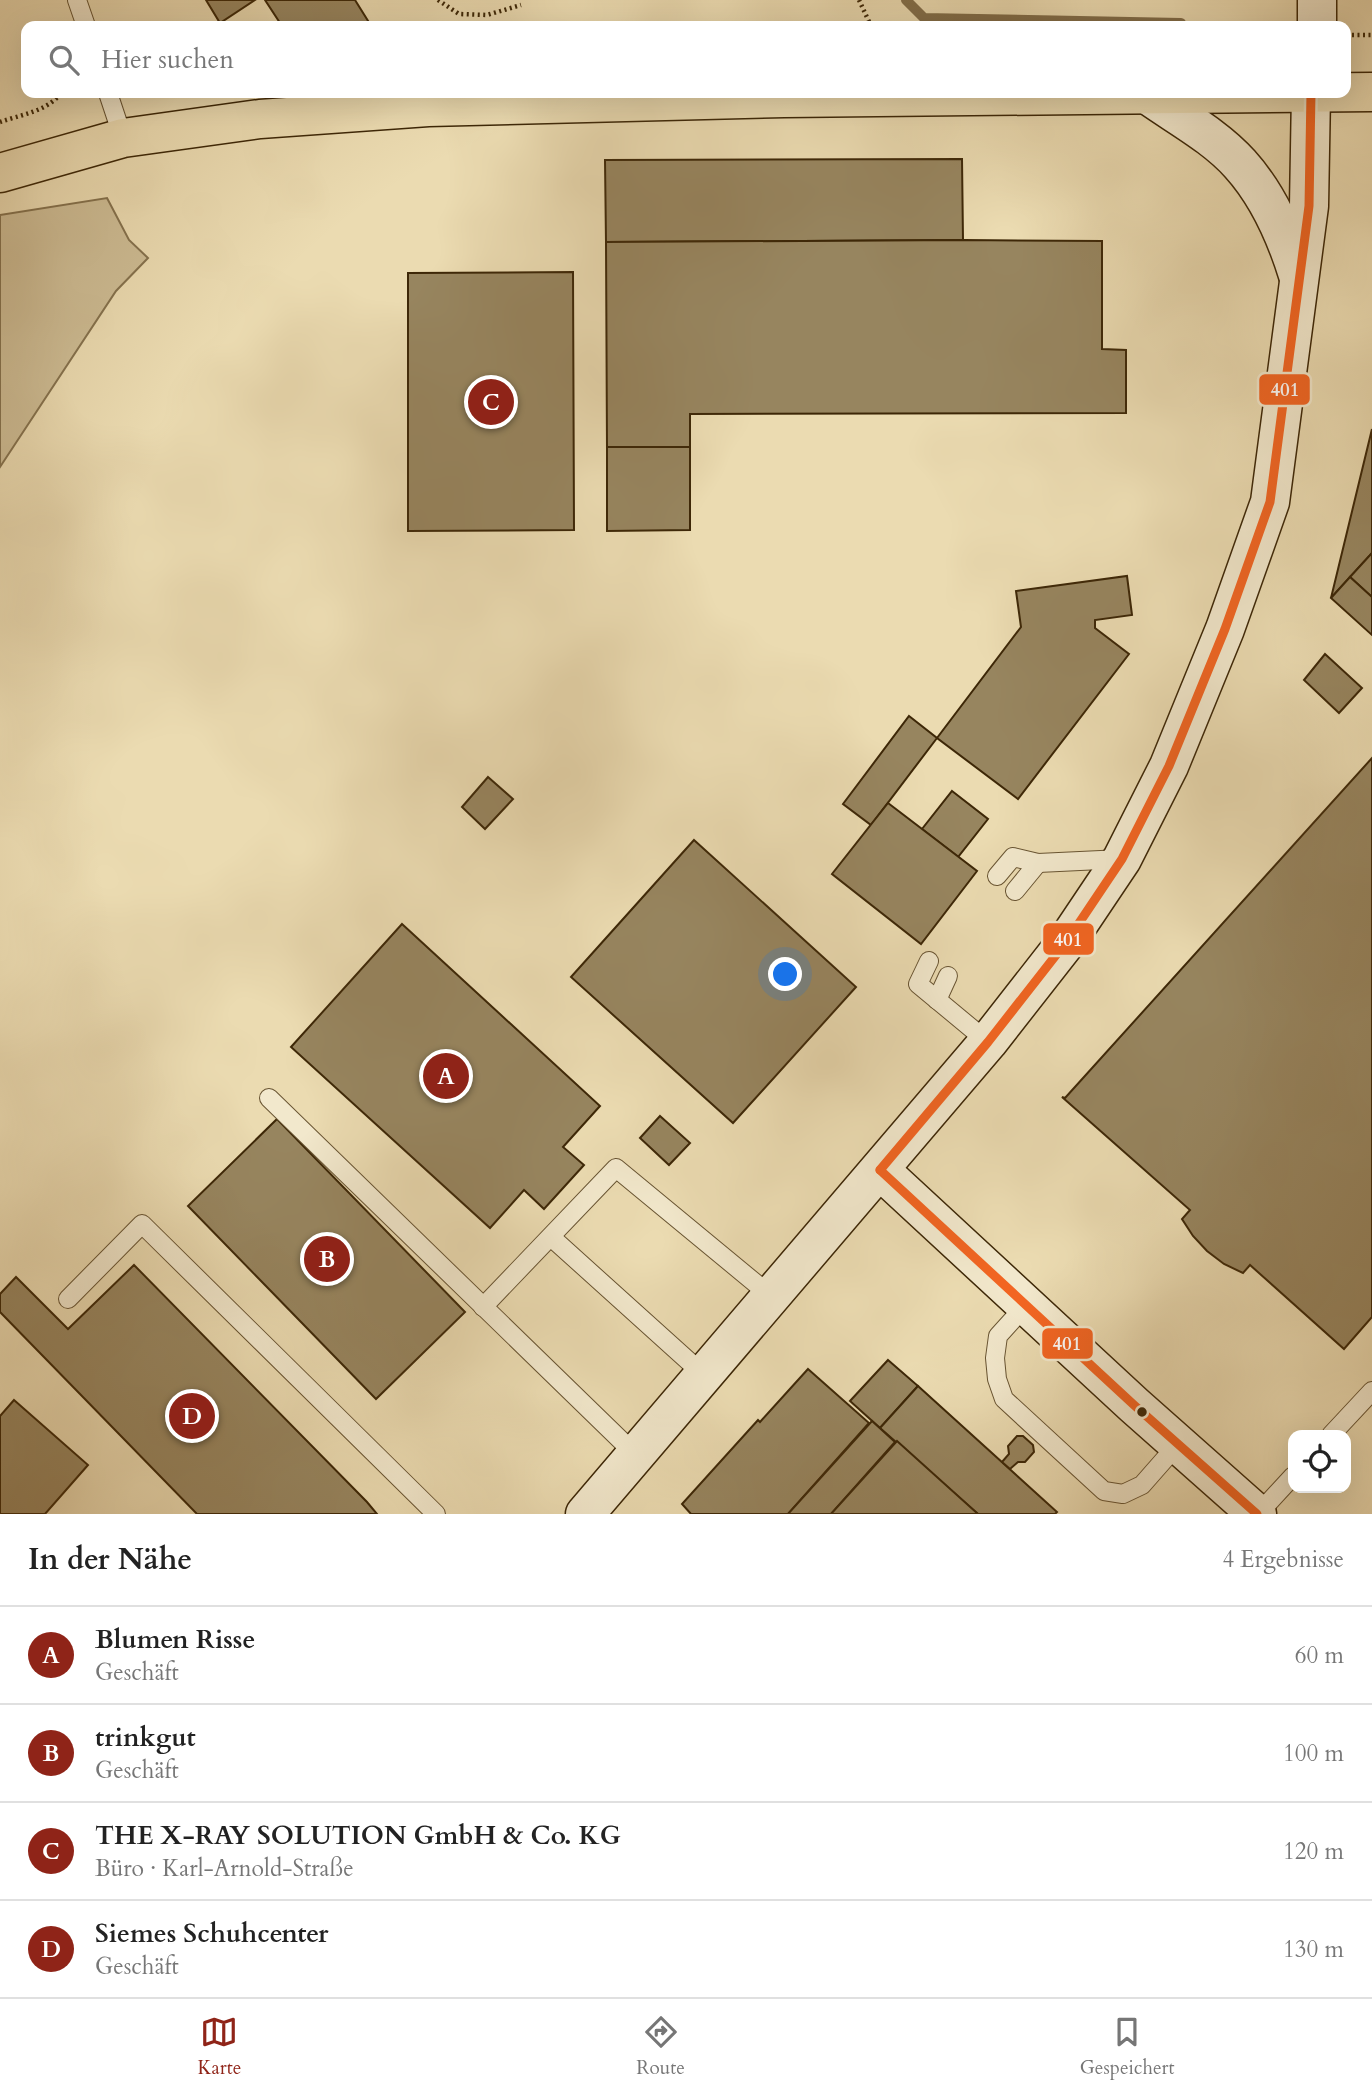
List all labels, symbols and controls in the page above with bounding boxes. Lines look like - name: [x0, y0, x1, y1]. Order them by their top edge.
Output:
- search box: [21, 21, 1351, 98]
- icon: search: [45, 41, 83, 79]
- text: Hier suchen: [101, 42, 234, 77]
- line badge: 401: [1258, 373, 1311, 406]
- pin: C: [468, 376, 514, 428]
- text: 401: [1270, 377, 1300, 403]
- line badge: 401: [1042, 922, 1095, 956]
- text: 401: [1053, 927, 1083, 953]
- your location: [768, 957, 802, 991]
- pin: A: [423, 1050, 469, 1102]
- pin: B: [304, 1233, 350, 1285]
- line badge: 401: [1041, 1327, 1094, 1360]
- text: 401: [1052, 1331, 1082, 1357]
- pin: D: [169, 1390, 215, 1442]
- unlabelled marker: [1135, 1405, 1149, 1419]
- map controls: [1288, 1430, 1351, 1493]
- button: locate: [1288, 1430, 1351, 1493]
- text: In der Nähe: [28, 1539, 192, 1580]
- text: 4 Ergebnisse: [1222, 1544, 1344, 1575]
- text: Blumen Risse: [95, 1622, 255, 1657]
- text: A: [42, 1640, 60, 1671]
- text: 60 m: [1295, 1640, 1344, 1671]
- text: Geschäft: [95, 1657, 179, 1688]
- text: trinkgut: [95, 1720, 196, 1755]
- text: B: [43, 1738, 59, 1769]
- text: 100 m: [1283, 1738, 1344, 1769]
- text: Geschäft: [95, 1755, 179, 1786]
- text: THE X-RAY SOLUTION GmbH & Co. KG: [95, 1818, 621, 1853]
- text: C: [42, 1836, 60, 1867]
- text: 120 m: [1283, 1836, 1344, 1867]
- text: Büro · Karl-Arnold-Straße: [95, 1853, 354, 1884]
- text: Siemes Schuhcenter: [95, 1916, 329, 1951]
- text: D: [41, 1934, 61, 1965]
- text: 130 m: [1283, 1934, 1344, 1965]
- text: Geschäft: [95, 1951, 179, 1982]
- tab: Karte: [197, 2013, 241, 2081]
- tab: Route: [636, 2013, 685, 2081]
- tab: Gespeichert: [1080, 2013, 1175, 2081]

